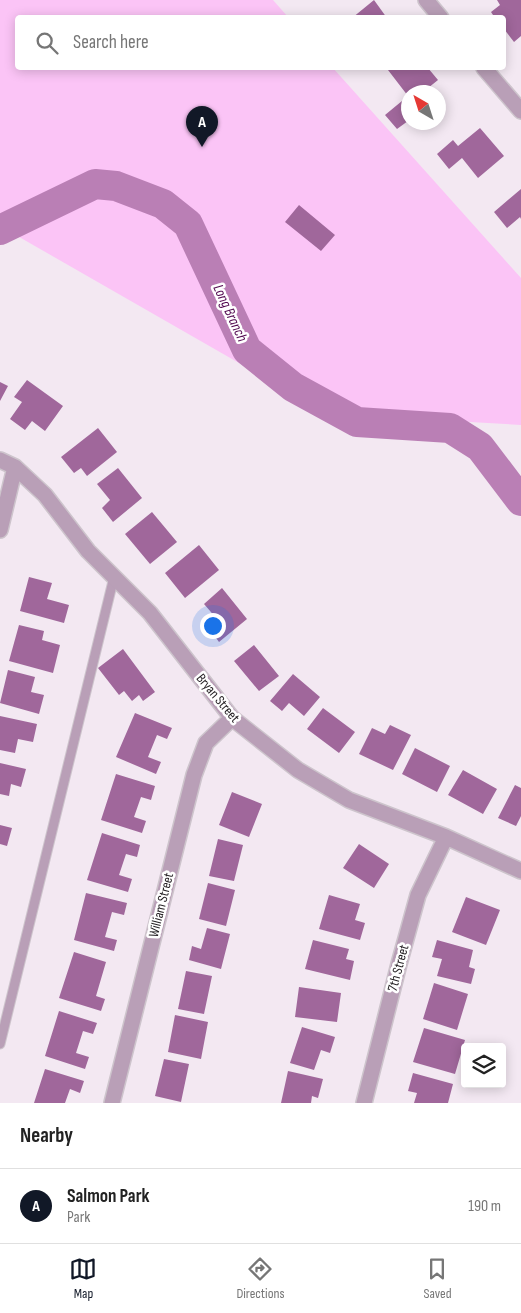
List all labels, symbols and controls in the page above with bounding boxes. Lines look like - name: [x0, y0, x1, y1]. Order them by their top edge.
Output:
- search box: [15, 15, 506, 70]
- icon: search: [33, 29, 61, 57]
- text: Search here: [73, 31, 149, 54]
- north arrow: [401, 85, 446, 130]
- pin: A: [186, 106, 218, 147]
- water label: Long Branch: [208, 281, 252, 345]
- your location: [200, 613, 226, 639]
- street label: Bryan Street: [193, 670, 243, 726]
- street label: William Street: [145, 871, 177, 939]
- street label: 7th Street: [384, 943, 412, 993]
- map controls: [461, 1043, 506, 1088]
- button: layers: [461, 1043, 506, 1088]
- text: Nearby: [20, 1123, 73, 1148]
- text: Salmon Park: [67, 1185, 150, 1208]
- text: A: [32, 1197, 40, 1216]
- text: 190 m: [468, 1197, 501, 1216]
- text: Park: [67, 1208, 90, 1227]
- tab: Map: [69, 1255, 97, 1302]
- tab: Directions: [236, 1255, 285, 1302]
- tab: Saved: [423, 1255, 452, 1302]

